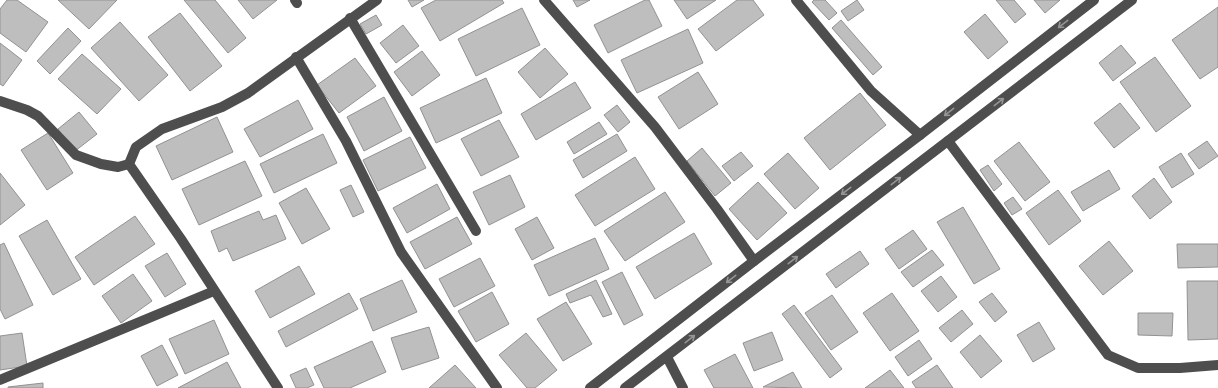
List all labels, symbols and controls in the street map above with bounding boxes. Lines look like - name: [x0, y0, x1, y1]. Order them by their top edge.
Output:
- one-way arrow: [1057, 20, 1068, 28]
- one-way arrow: [994, 98, 1005, 106]
- one-way arrow: [944, 108, 955, 117]
- one-way arrow: [891, 177, 902, 185]
- one-way arrow: [841, 187, 852, 196]
- one-way arrow: [788, 256, 799, 264]
- one-way arrow: [726, 274, 737, 283]
- one-way arrow: [684, 335, 695, 344]

